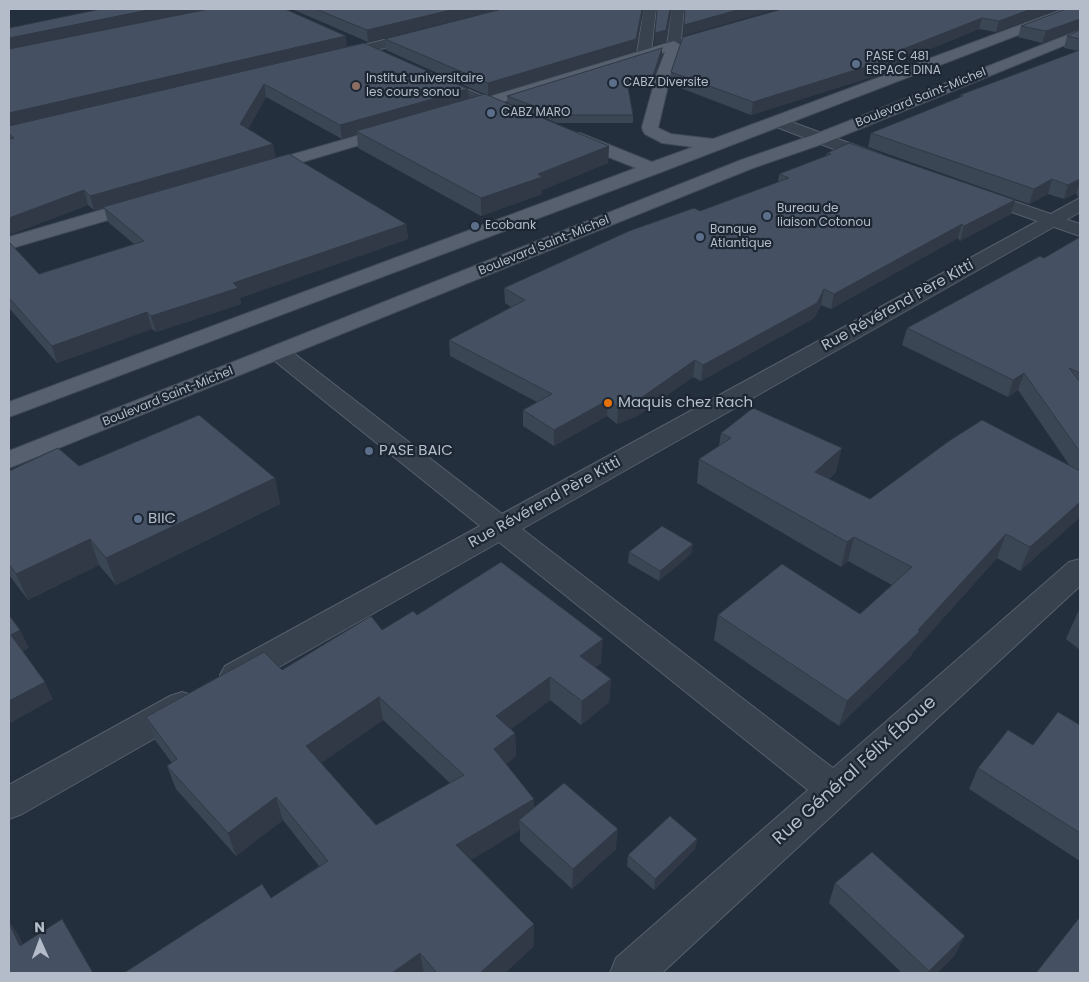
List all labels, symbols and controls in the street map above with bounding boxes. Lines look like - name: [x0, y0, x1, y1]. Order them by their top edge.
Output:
- place label: PASE C 481 ESPACE DINA: [866, 50, 941, 78]
- marker: PASE C 481 ESPACE DINA: [850, 58, 862, 70]
- street label: Boulevard Saint-Michel: [854, 65, 988, 131]
- place label: Institut universitaire les cours sonou: [366, 72, 483, 100]
- place label: CABZ Diversite: [623, 76, 709, 90]
- marker: CABZ Diversite: [607, 77, 619, 89]
- marker: Institut universitaire les cours sonou: [350, 80, 362, 92]
- place label: CABZ MARO: [501, 106, 571, 120]
- marker: CABZ MARO: [485, 107, 497, 119]
- place label: Bureau de liaison Cotonou: [777, 202, 871, 230]
- marker: Bureau de liaison Cotonou: [761, 210, 773, 222]
- street label: Boulevard Saint-Michel: [477, 213, 611, 279]
- place label: Ecobank: [485, 219, 536, 233]
- marker: Ecobank: [469, 220, 481, 232]
- place label: Banque Atlantique: [710, 223, 772, 251]
- marker: Banque Atlantique: [694, 231, 706, 243]
- street label: Rue Révérend Père Kitti: [819, 257, 977, 355]
- street label: Boulevard Saint-Michel: [101, 364, 235, 430]
- place label: Maquis chez Rach: [618, 394, 753, 412]
- marker: Maquis chez Rach: [602, 397, 614, 409]
- place label: PASE BAIC: [379, 442, 453, 460]
- marker: PASE BAIC: [363, 445, 375, 457]
- street label: Rue Révérend Père Kitti: [466, 454, 624, 552]
- place label: BIIC: [148, 510, 176, 528]
- marker: BIIC: [132, 513, 144, 525]
- street label: Rue Général Félix Éboue: [769, 692, 941, 850]
- north arrow: [15, 917, 65, 967]
- text: N: [34, 917, 45, 937]

